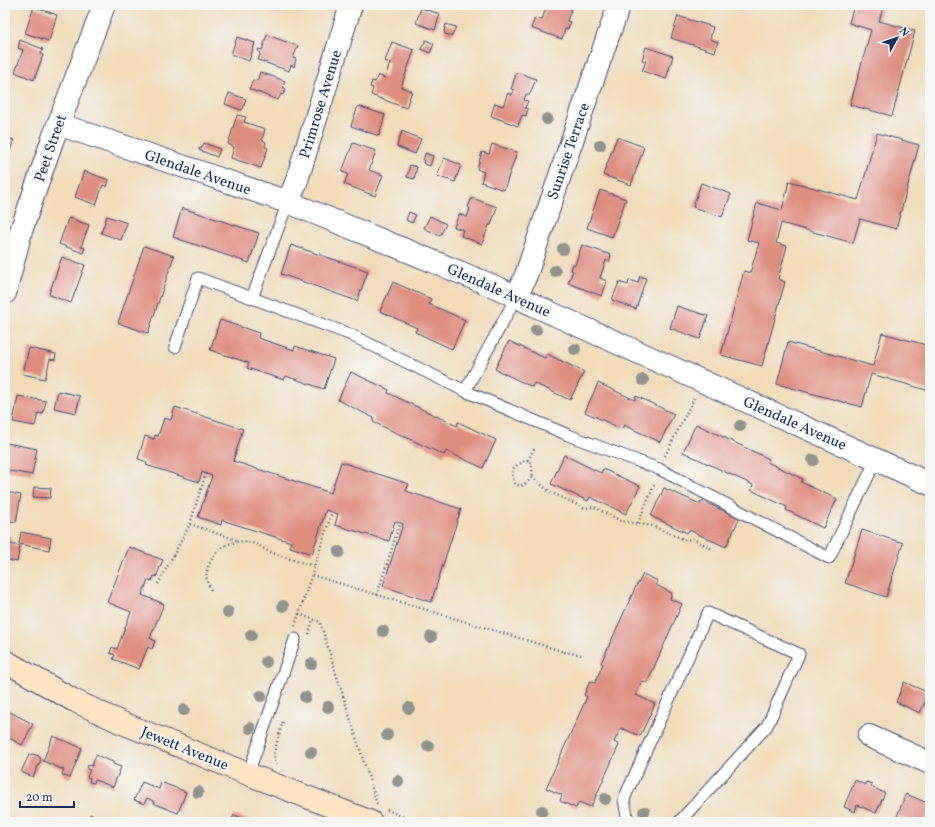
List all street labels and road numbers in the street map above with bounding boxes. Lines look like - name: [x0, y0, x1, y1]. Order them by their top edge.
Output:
- street label: Primrose Avenue: [295, 48, 348, 161]
- street label: Sunrise Terrace: [543, 100, 596, 203]
- street label: Peet Street: [30, 112, 73, 185]
- street label: Glendale Avenue: [142, 145, 253, 201]
- street label: Glendale Avenue: [443, 259, 553, 324]
- street label: Glendale Avenue: [739, 392, 849, 457]
- street label: Jewett Avenue: [137, 722, 231, 777]

